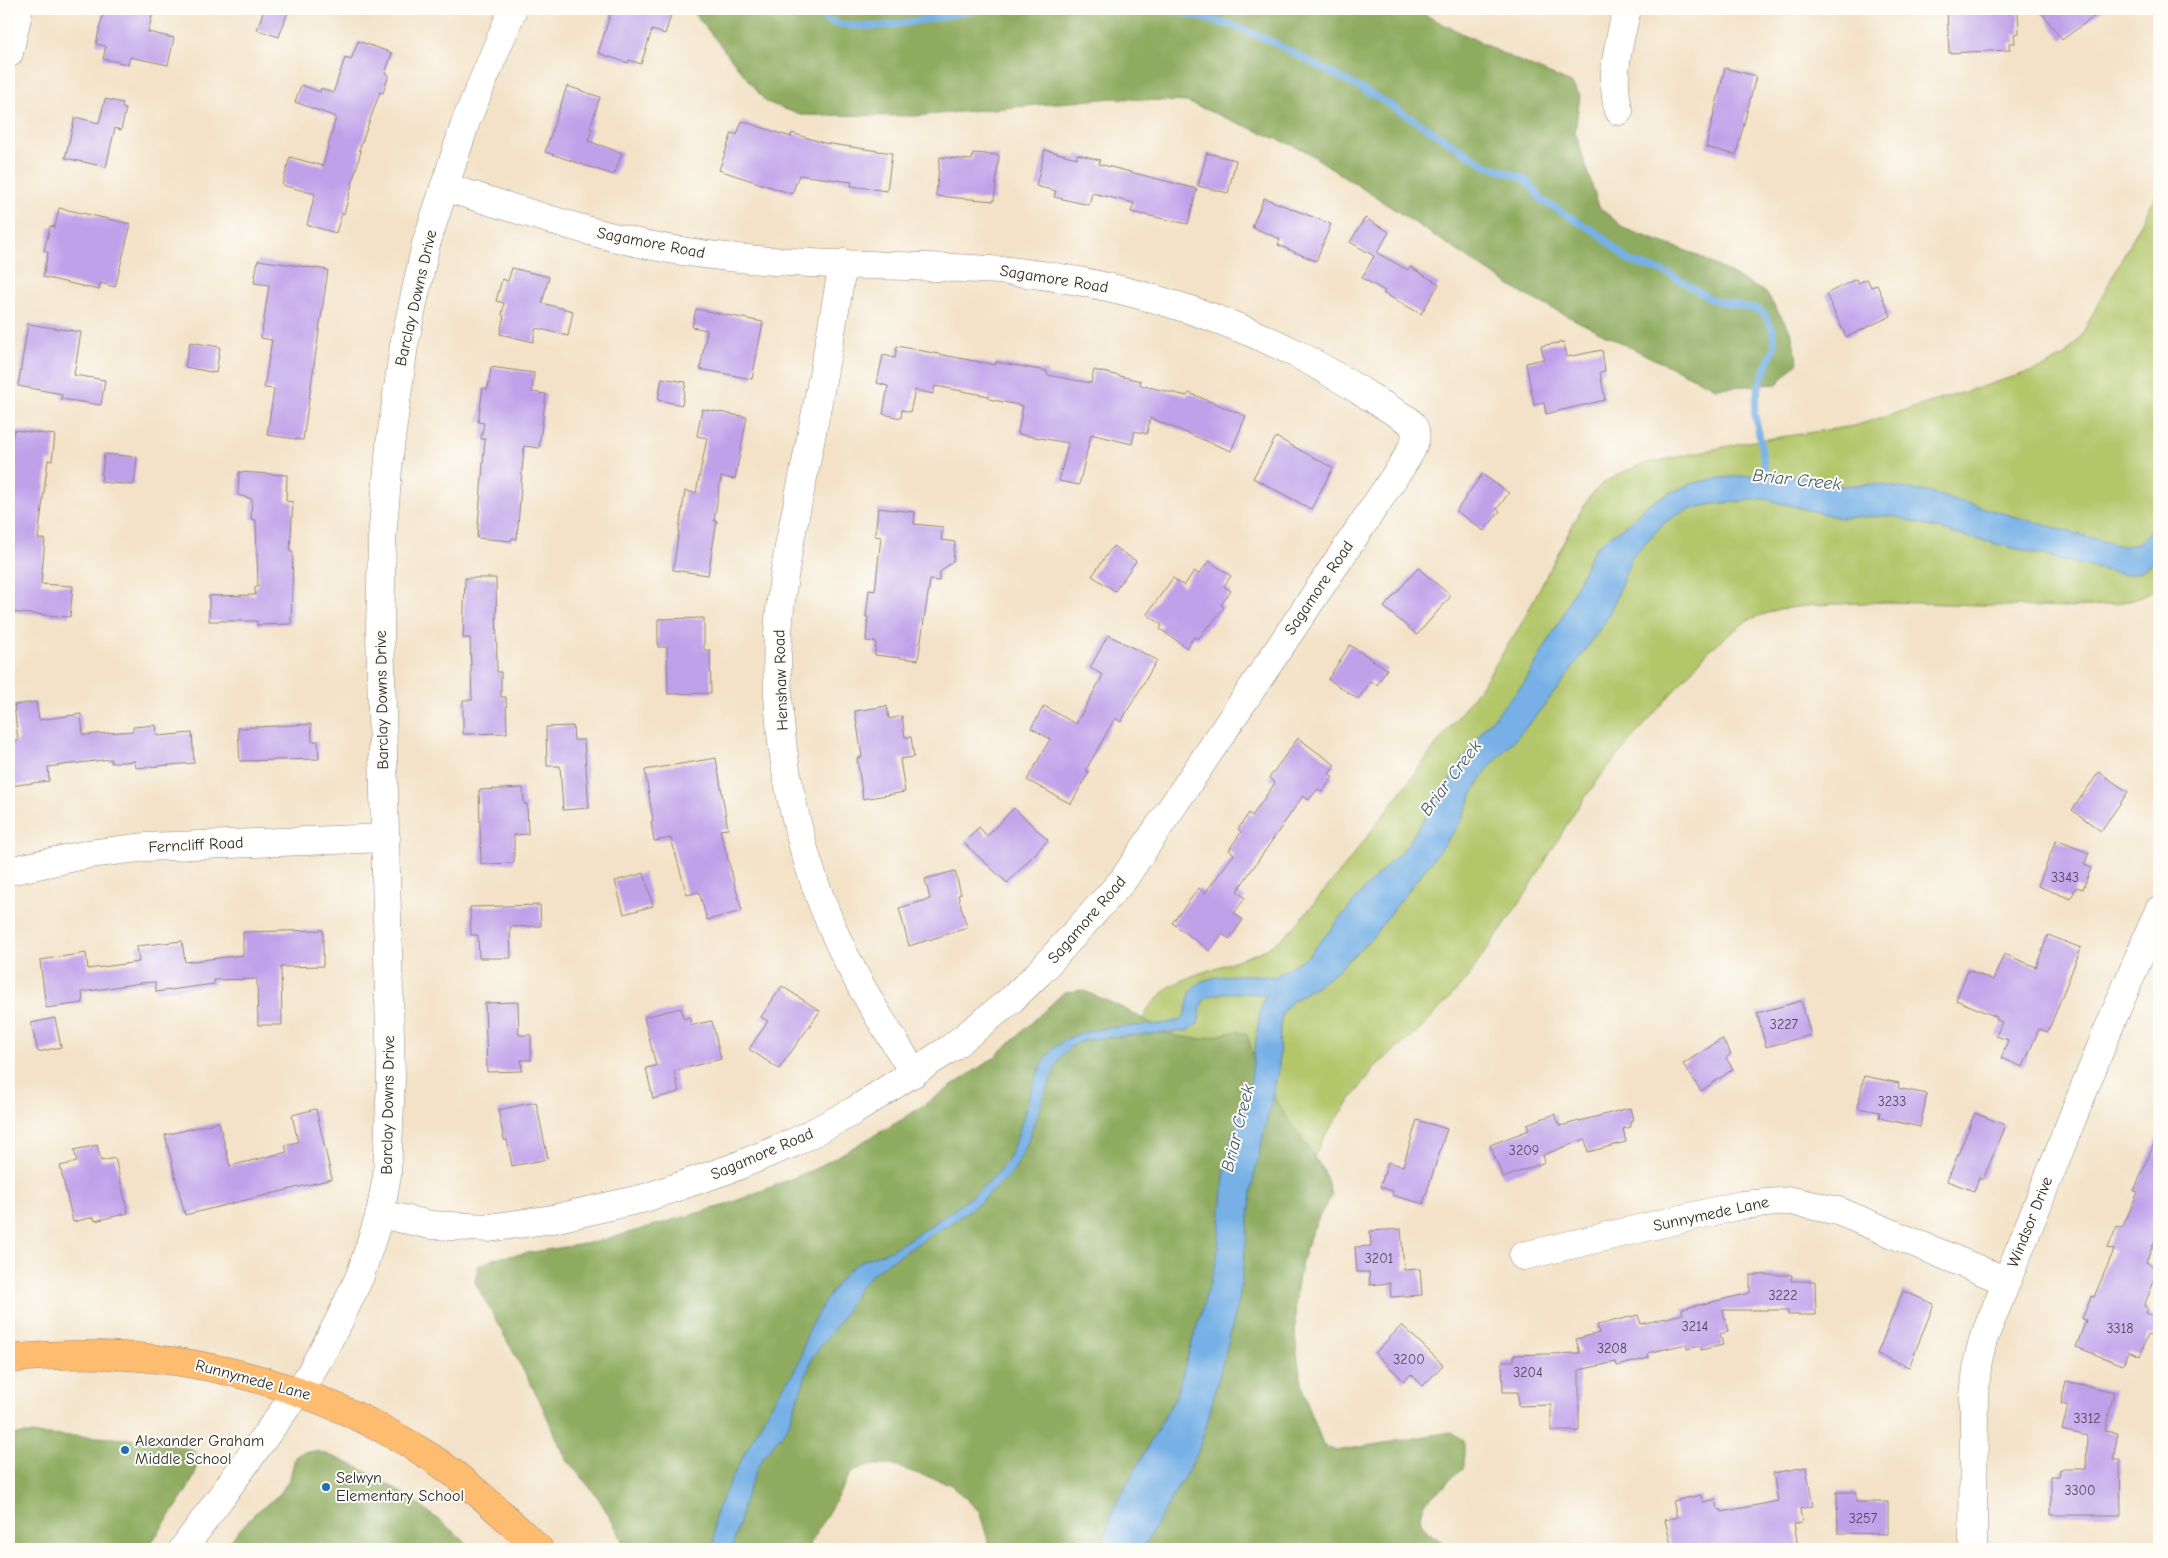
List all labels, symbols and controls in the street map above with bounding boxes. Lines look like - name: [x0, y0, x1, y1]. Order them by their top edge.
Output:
- street label: Sagamore Road: [596, 224, 706, 262]
- street label: Barclay Downs Drive: [392, 228, 440, 368]
- street label: Sagamore Road: [999, 262, 1109, 296]
- water label: Briar Creek: [1751, 465, 1843, 495]
- street label: Sagamore Road: [1281, 538, 1357, 638]
- street label: Henshaw Road: [770, 629, 792, 731]
- street label: Barclay Downs Drive: [372, 630, 392, 770]
- water label: Briar Creek: [1416, 736, 1486, 820]
- street label: Ferncliff Road: [148, 834, 244, 856]
- house number: 3343: [2051, 869, 2079, 886]
- street label: Sagamore Road: [1044, 873, 1130, 967]
- house number: 3227: [1770, 1016, 1799, 1033]
- street label: Barclay Downs Drive: [378, 1035, 398, 1175]
- water label: Briar Creek: [1217, 1082, 1259, 1174]
- house number: 3233: [1878, 1093, 1906, 1110]
- street label: Sagamore Road: [708, 1124, 816, 1184]
- house number: 3209: [1509, 1142, 1539, 1159]
- street label: Windsor Drive: [2004, 1174, 2056, 1270]
- street label: Sunnymede Lane: [1652, 1193, 1770, 1235]
- house number: 3201: [1365, 1250, 1393, 1267]
- house number: 3222: [1768, 1287, 1798, 1304]
- house number: 3214: [1682, 1318, 1709, 1335]
- house number: 3318: [2107, 1320, 2133, 1337]
- house number: 3208: [1597, 1340, 1627, 1357]
- house number: 3200: [1393, 1351, 1425, 1368]
- street label: Runnymede Lane: [193, 1356, 313, 1404]
- house number: 3204: [1513, 1364, 1543, 1381]
- house number: 3312: [2073, 1410, 2101, 1427]
- place label: Alexander Graham Middle School: [135, 1432, 264, 1468]
- marker: Alexander Graham Middle School: [119, 1444, 131, 1456]
- place label: Selwyn Elementary School: [336, 1469, 464, 1505]
- marker: Selwyn Elementary School: [320, 1481, 332, 1493]
- house number: 3300: [2064, 1482, 2096, 1499]
- house number: 3257: [1849, 1510, 1878, 1527]

